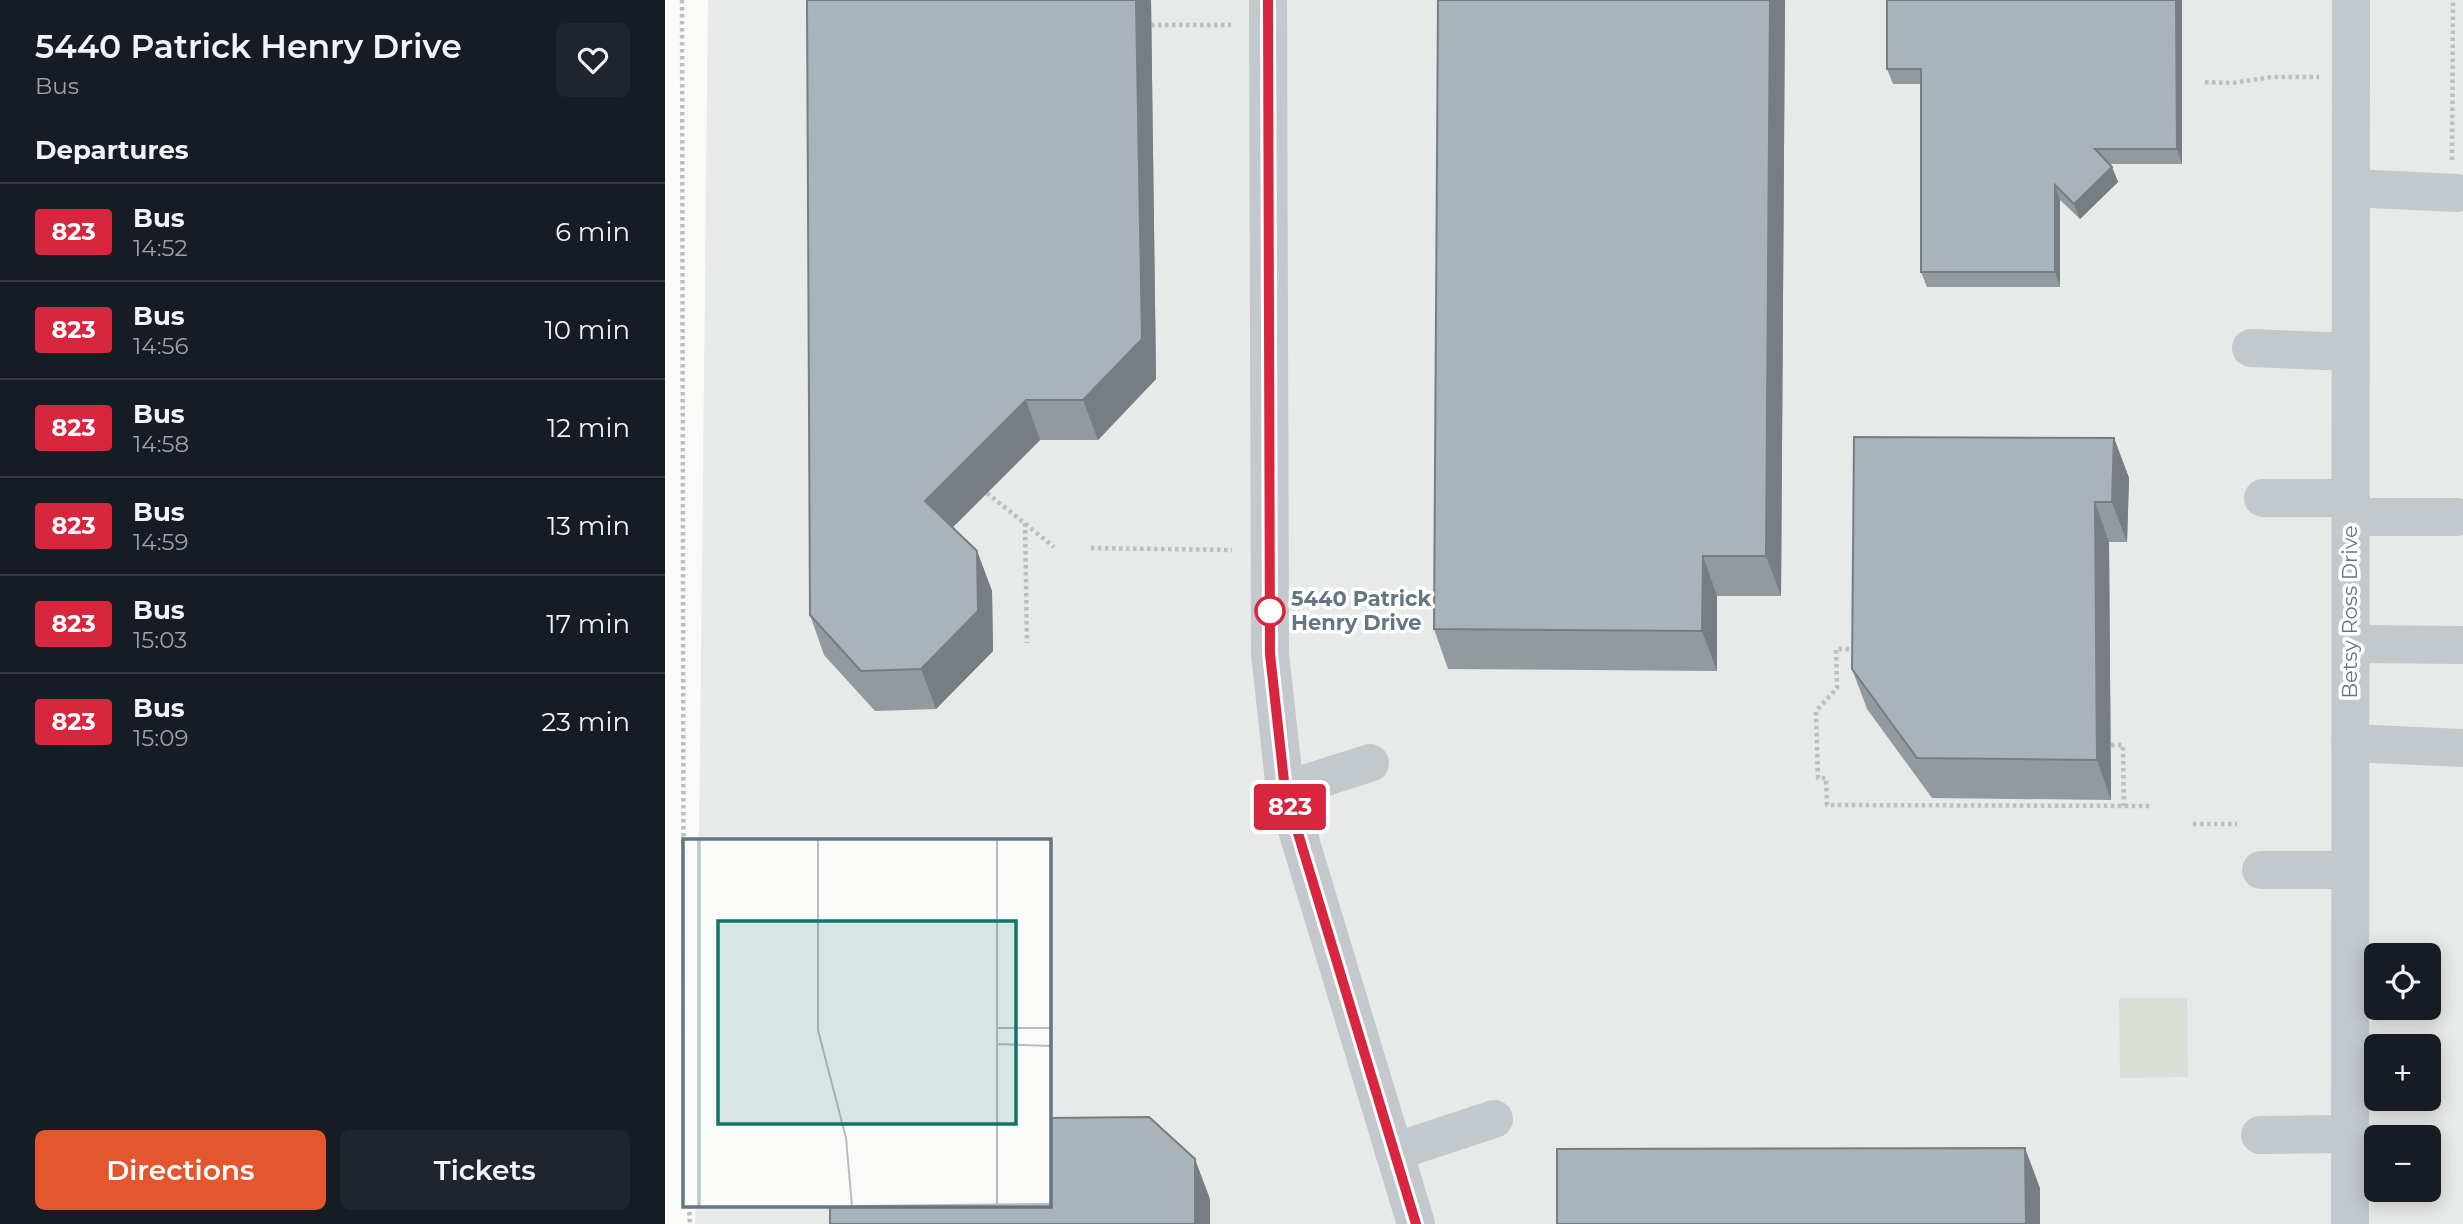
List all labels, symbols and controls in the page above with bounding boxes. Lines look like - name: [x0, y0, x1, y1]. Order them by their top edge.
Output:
- button: heart: [556, 23, 630, 97]
- text: 5440 Patrick Henry Drive: [35, 26, 462, 66]
- text: Bus: [35, 72, 79, 100]
- text: Departures: [35, 134, 189, 166]
- text: Bus: [133, 202, 185, 234]
- text: 6 min: [555, 216, 630, 248]
- text: 823: [51, 217, 96, 246]
- text: 14:52: [133, 234, 188, 262]
- text: Bus: [133, 300, 185, 332]
- text: 10 min: [544, 314, 630, 346]
- text: 823: [51, 315, 96, 344]
- text: 14:56: [133, 332, 189, 360]
- text: Bus: [133, 398, 185, 430]
- text: 12 min: [547, 412, 630, 444]
- text: 823: [51, 413, 96, 442]
- text: 14:58: [133, 430, 189, 458]
- text: Bus: [133, 496, 185, 528]
- text: 13 min: [547, 510, 630, 542]
- text: 823: [51, 511, 96, 540]
- street label: Betsy Ross Drive: [2337, 525, 2362, 699]
- text: 14:59: [133, 528, 189, 556]
- place label: 5440 Patrick Henry Drive: [1291, 586, 1431, 635]
- text: Bus: [133, 594, 185, 626]
- marker: 5440 Patrick Henry Drive: [1255, 596, 1285, 626]
- text: 17 min: [546, 608, 630, 640]
- text: 823: [51, 609, 96, 638]
- text: 15:03: [133, 626, 187, 654]
- text: Bus: [133, 692, 185, 724]
- text: 23 min: [542, 706, 630, 738]
- text: 823: [51, 707, 96, 736]
- text: 15:09: [133, 724, 188, 752]
- line badge: 823: [1250, 784, 1330, 830]
- text: 823: [1268, 792, 1312, 821]
- inset map: [683, 839, 1050, 1206]
- map controls: [2364, 943, 2441, 1202]
- button: locate: [2364, 943, 2441, 1020]
- button: +: [2364, 1034, 2441, 1111]
- button: −: [2364, 1125, 2441, 1202]
- button: Directions: [35, 1130, 326, 1210]
- button: Tickets: [340, 1130, 630, 1210]

